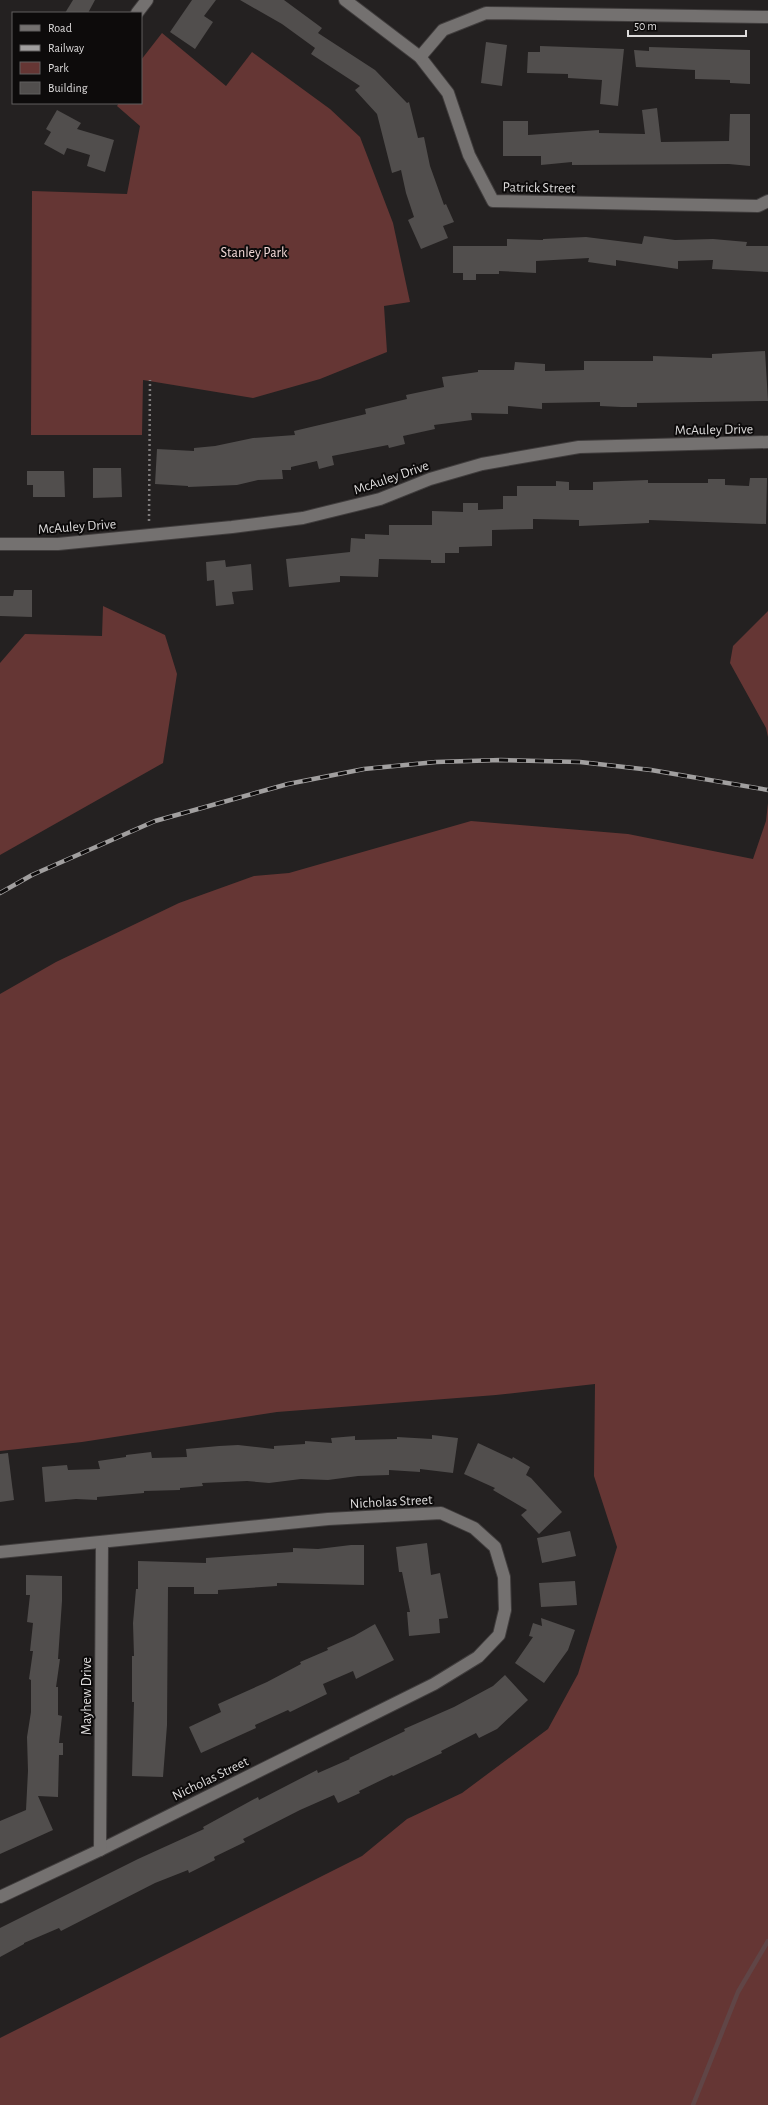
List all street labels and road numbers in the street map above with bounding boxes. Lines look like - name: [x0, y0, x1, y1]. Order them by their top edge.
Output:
- street label: Patrick Street: [502, 180, 576, 196]
- street label: McAuley Drive: [675, 422, 753, 438]
- street label: McAuley Drive: [352, 459, 431, 497]
- street label: McAuley Drive: [37, 517, 117, 537]
- street label: Nicholas Street: [349, 1493, 433, 1511]
- street label: Mayhew Drive: [80, 1657, 94, 1735]
- street label: Nicholas Street: [170, 1754, 251, 1803]

